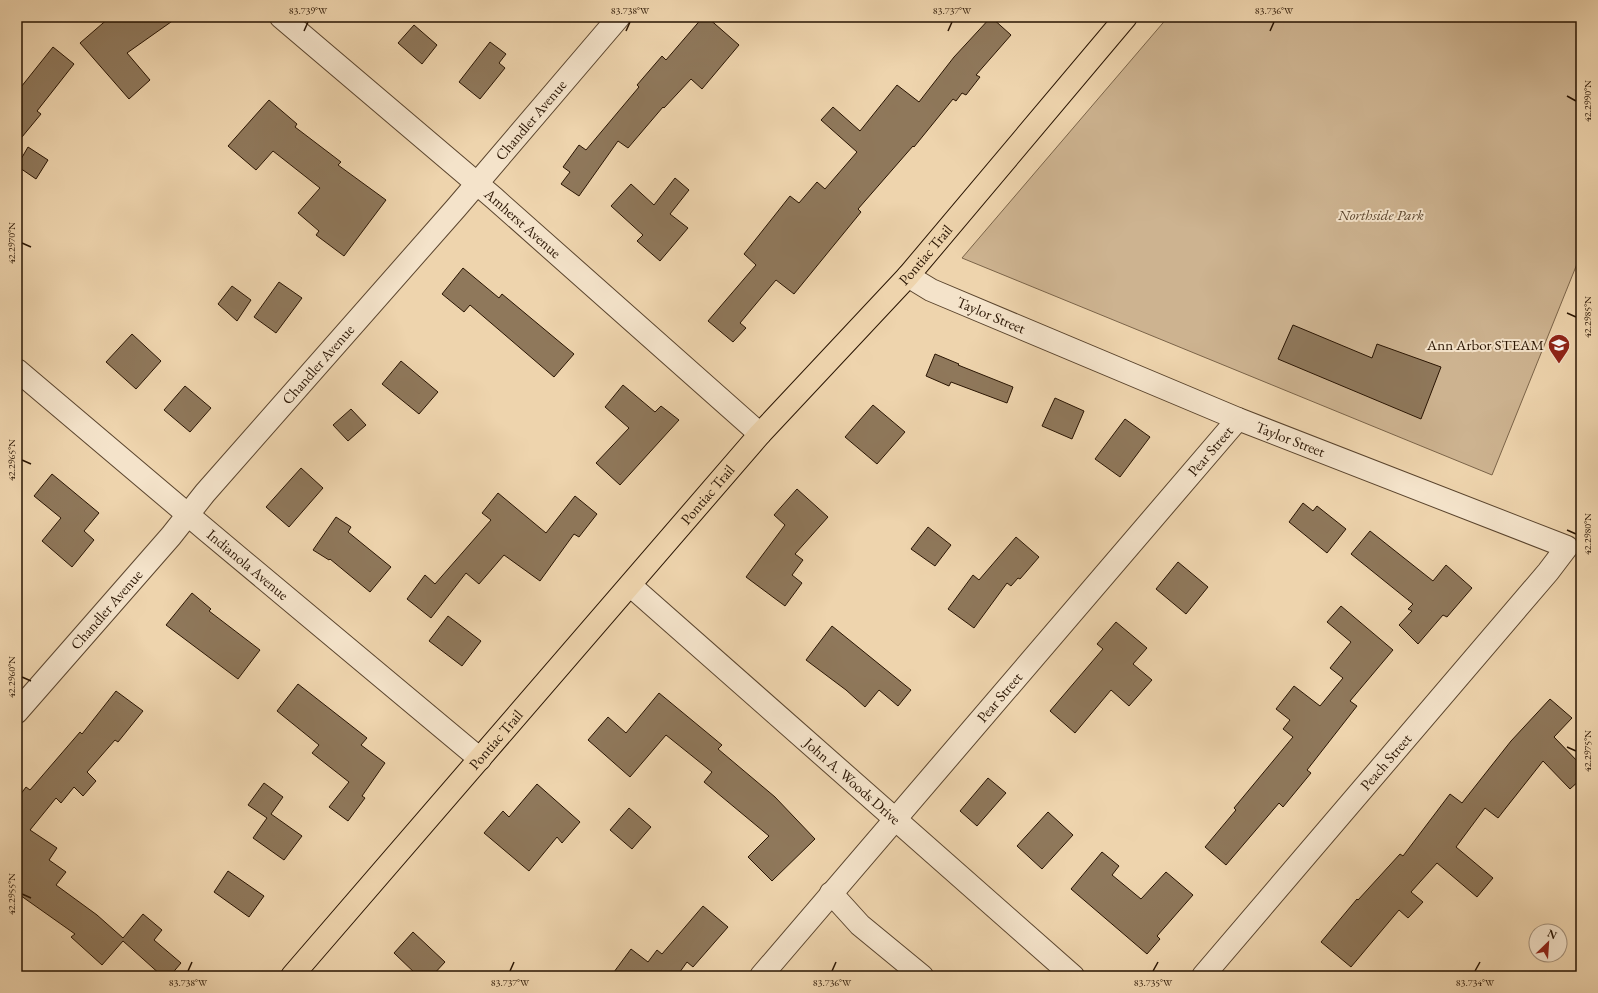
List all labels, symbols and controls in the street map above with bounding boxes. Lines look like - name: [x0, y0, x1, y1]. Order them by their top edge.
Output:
- text: 83.739°W: [289, 4, 328, 17]
- text: 83.738°W: [611, 4, 650, 17]
- text: 83.737°W: [933, 4, 972, 17]
- text: 83.736°W: [1255, 4, 1294, 17]
- street label: Chandler Avenue: [491, 75, 571, 164]
- text: 42.2990°N: [1581, 80, 1594, 122]
- street label: Amherst Avenue: [480, 183, 566, 262]
- park label: Northside Park: [1337, 205, 1424, 224]
- street label: Pontiac Trail: [894, 220, 956, 289]
- text: 42.2970°N: [5, 222, 18, 264]
- street label: Taylor Street: [954, 292, 1029, 338]
- text: 42.2985°N: [1581, 296, 1594, 338]
- street label: Chandler Avenue: [278, 320, 358, 408]
- school or university icon: Ann Arbor STEAM: [1546, 332, 1572, 365]
- place label: Ann Arbor STEAM: [1426, 335, 1544, 354]
- street label: Taylor Street: [1253, 417, 1328, 461]
- street label: Pear Street: [1183, 421, 1237, 480]
- text: 42.2965°N: [5, 439, 18, 481]
- street label: Pontiac Trail: [676, 460, 739, 528]
- text: 42.2980°N: [1581, 513, 1594, 555]
- street label: Indianola Avenue: [203, 525, 293, 604]
- street label: Chandler Avenue: [66, 565, 147, 653]
- text: 42.2960°N: [5, 656, 18, 698]
- street label: Pear Street: [972, 668, 1026, 726]
- street label: Pontiac Trail: [464, 705, 527, 773]
- street label: Peach Street: [1356, 729, 1416, 794]
- text: 42.2975°N: [1581, 730, 1594, 772]
- street label: John A. Woods Drive: [799, 732, 905, 829]
- text: 42.2955°N: [5, 873, 18, 915]
- north arrow: [1528, 923, 1568, 963]
- text: N: [1545, 926, 1559, 942]
- text: 83.738°W: [169, 976, 208, 989]
- text: 83.737°W: [491, 976, 530, 989]
- text: 83.736°W: [813, 976, 852, 989]
- text: 83.735°W: [1134, 976, 1173, 989]
- text: 83.734°W: [1456, 976, 1495, 989]

